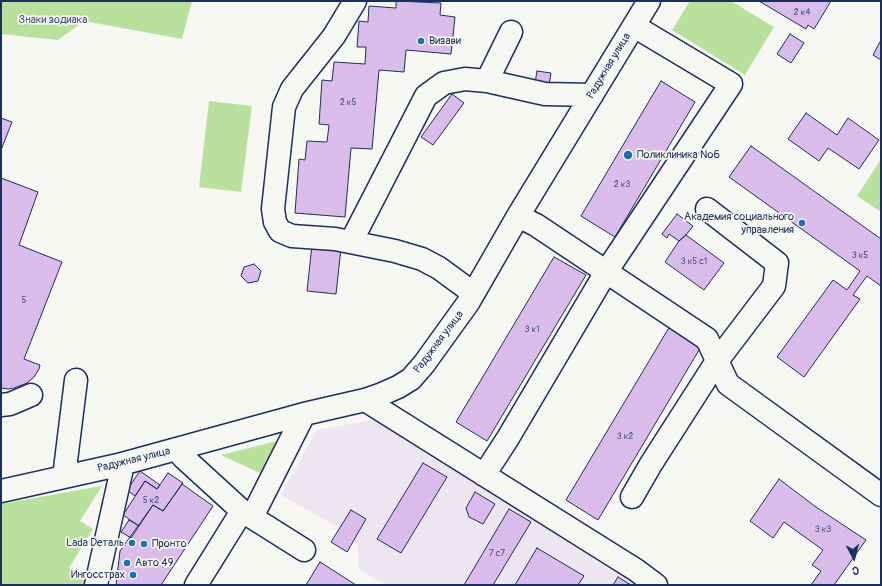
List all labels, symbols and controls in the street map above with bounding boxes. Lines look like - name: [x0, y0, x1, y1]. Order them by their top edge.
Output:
- house number: 2 к4: [794, 8, 810, 18]
- park label: Знаки зодиака: [19, 13, 87, 27]
- street label: Радужная улица: [584, 31, 634, 101]
- place label: Визави: [429, 34, 461, 48]
- marker: Визави: [416, 36, 426, 46]
- house number: 2 к5: [340, 98, 356, 108]
- place label: Поликлиника №6: [637, 148, 720, 162]
- marker: Поликлиника №6: [622, 149, 634, 161]
- house number: 2 к3: [614, 180, 630, 190]
- place label: Академия социального управления: [684, 210, 794, 236]
- marker: Академия социального управления: [797, 218, 807, 228]
- house number: 3 к5: [852, 251, 868, 261]
- house number: 3 к5 с1: [681, 257, 707, 267]
- house number: 5: [22, 296, 26, 306]
- street label: Радужная улица: [411, 308, 467, 376]
- house number: 3 к1: [524, 325, 540, 335]
- house number: 3 к2: [617, 432, 633, 442]
- street label: Радужная улица: [96, 445, 172, 475]
- house number: 5 к2: [143, 496, 159, 506]
- house number: 3 к3: [815, 525, 831, 535]
- place label: Lada Dеталь: [66, 536, 124, 550]
- place label: Пронто: [152, 537, 187, 551]
- marker: Lada Dеталь: [127, 538, 137, 548]
- north arrow: [834, 538, 874, 578]
- marker: Пронто: [139, 539, 149, 549]
- house number: 7 с7: [489, 549, 505, 559]
- place label: Авто 49: [135, 556, 173, 570]
- marker: Авто 49: [122, 558, 132, 568]
- text: С: [851, 564, 860, 577]
- place label: Ингосстрах: [71, 568, 125, 582]
- marker: Ингосстрах: [128, 570, 138, 580]

